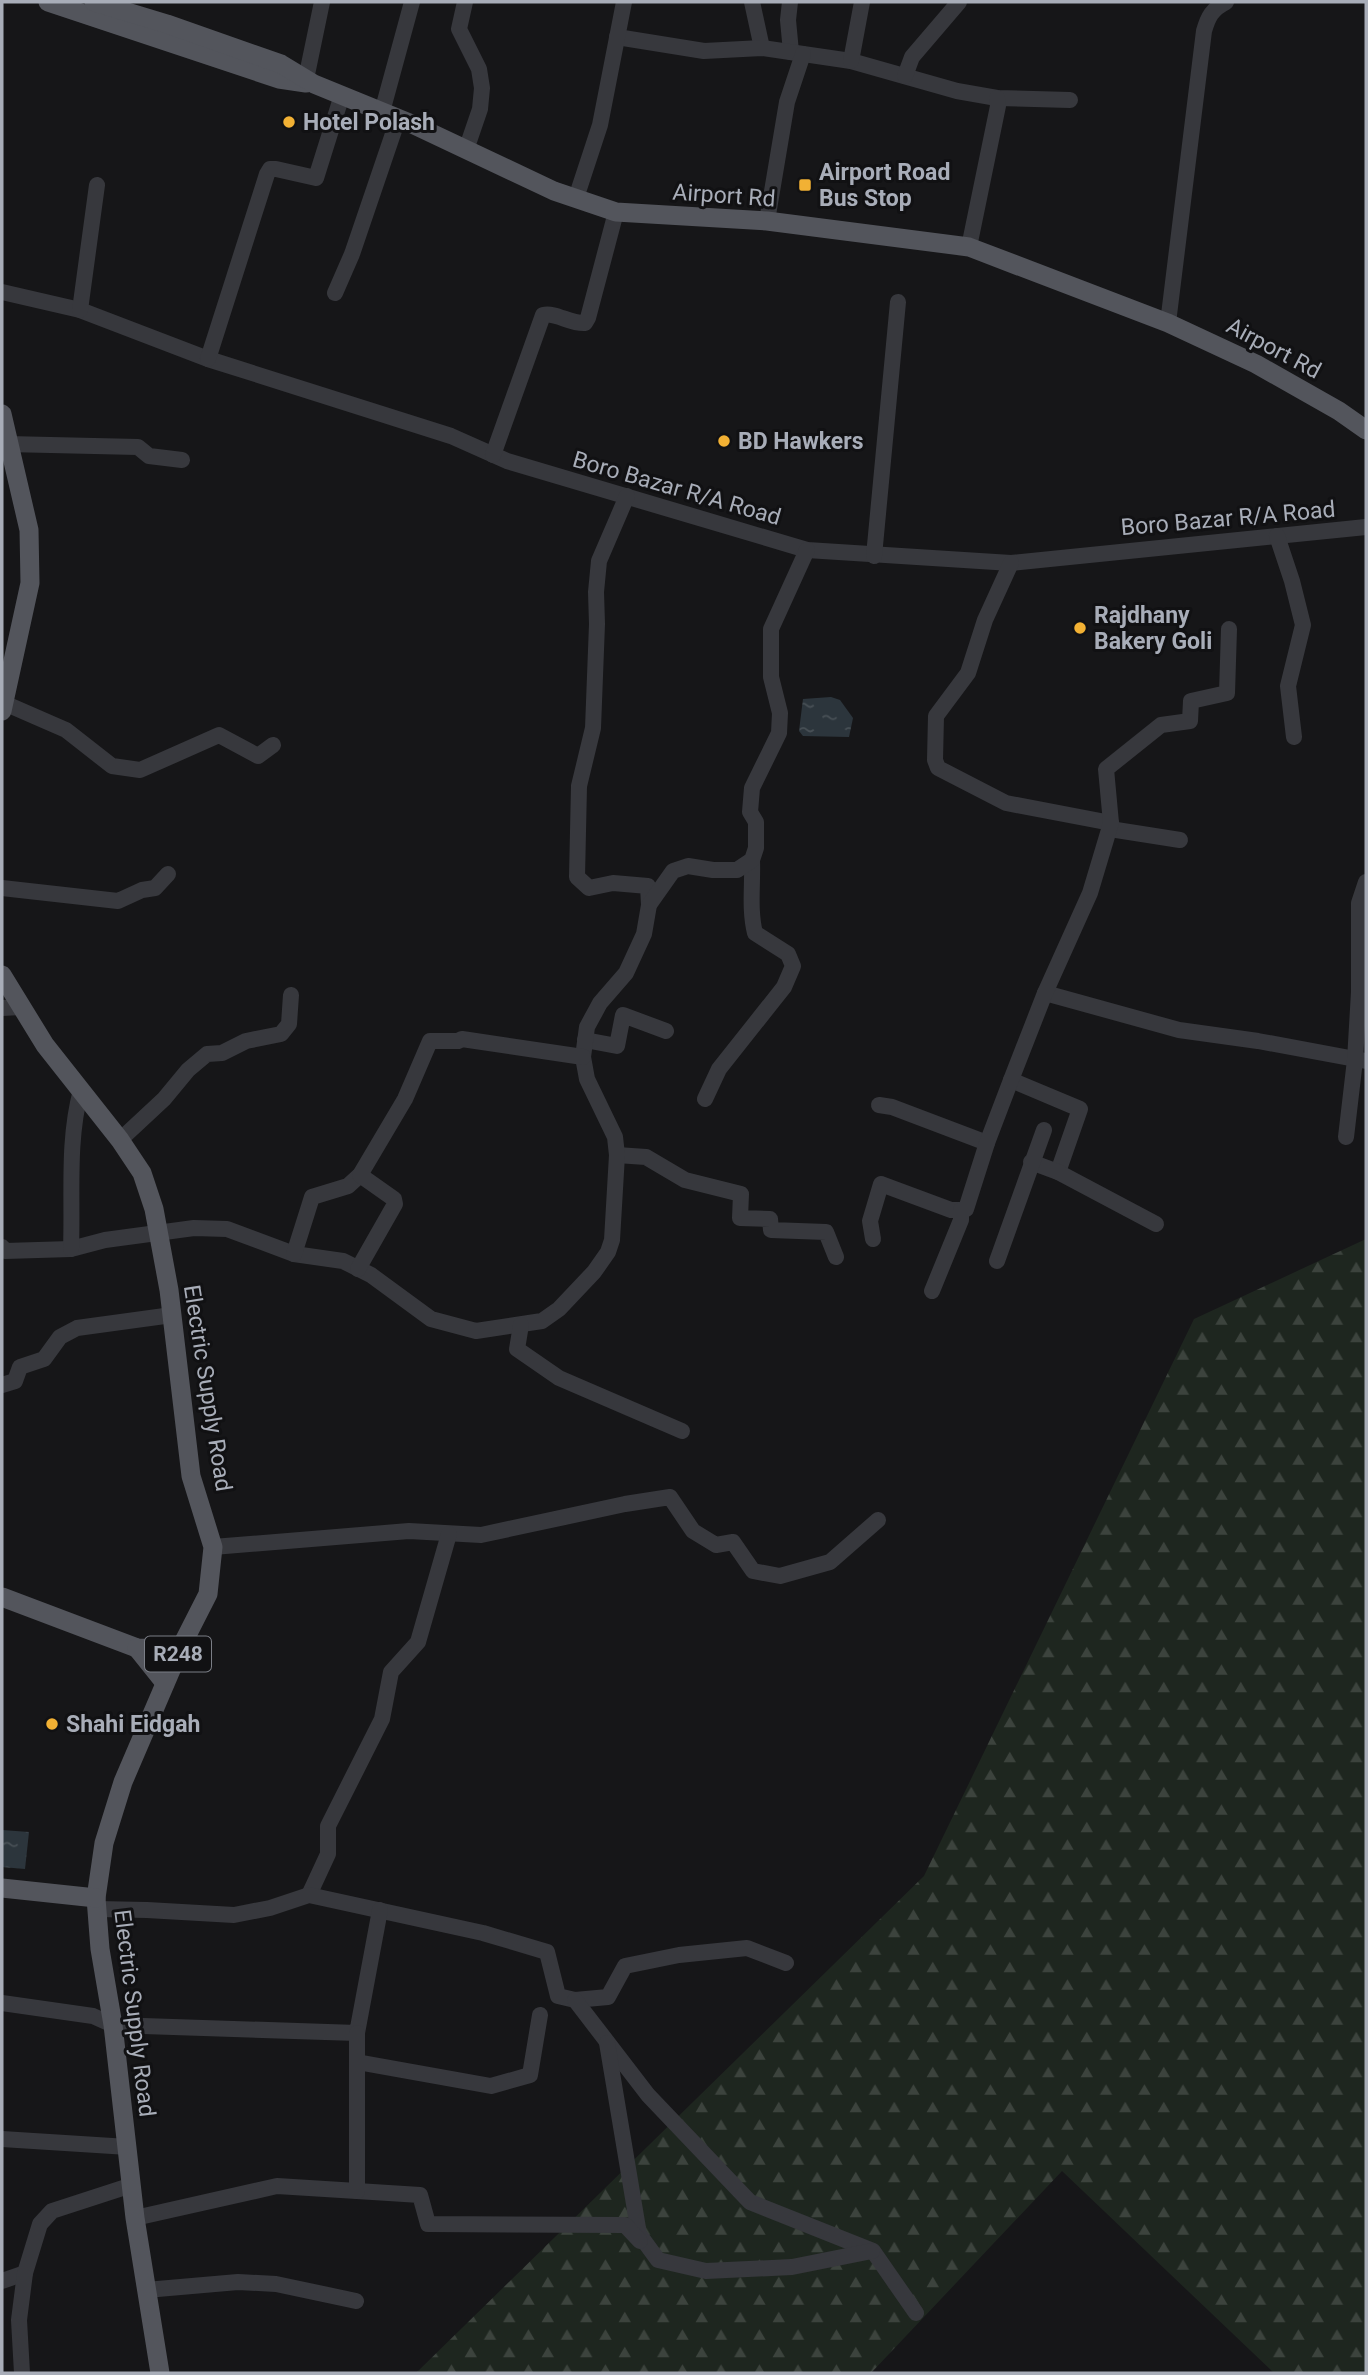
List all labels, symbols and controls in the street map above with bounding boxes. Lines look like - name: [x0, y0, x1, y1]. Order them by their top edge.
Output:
- place label: Hotel Polash: [303, 109, 435, 136]
- marker: Hotel Polash: [281, 114, 297, 130]
- place label: Airport Road Bus Stop: [819, 159, 950, 212]
- marker: Airport Road Bus Stop: [797, 177, 813, 193]
- street label: Airport Rd: [672, 178, 776, 213]
- street label: Airport Rd: [1222, 312, 1326, 385]
- place label: BD Hawkers: [738, 428, 864, 455]
- marker: BD Hawkers: [716, 433, 732, 449]
- street label: Boro Bazar R/A Road: [570, 446, 784, 531]
- street label: Boro Bazar R/A Road: [1120, 496, 1336, 541]
- place label: Rajdhany Bakery Goli: [1094, 602, 1212, 655]
- marker: Rajdhany Bakery Goli: [1072, 620, 1088, 636]
- street label: Electric Supply Road: [178, 1283, 237, 1493]
- road number: R248: [145, 1636, 211, 1672]
- place label: Shahi Eidgah: [66, 1711, 200, 1738]
- marker: Shahi Eidgah: [44, 1716, 60, 1732]
- street label: Electric Supply Road: [108, 1908, 161, 2118]

